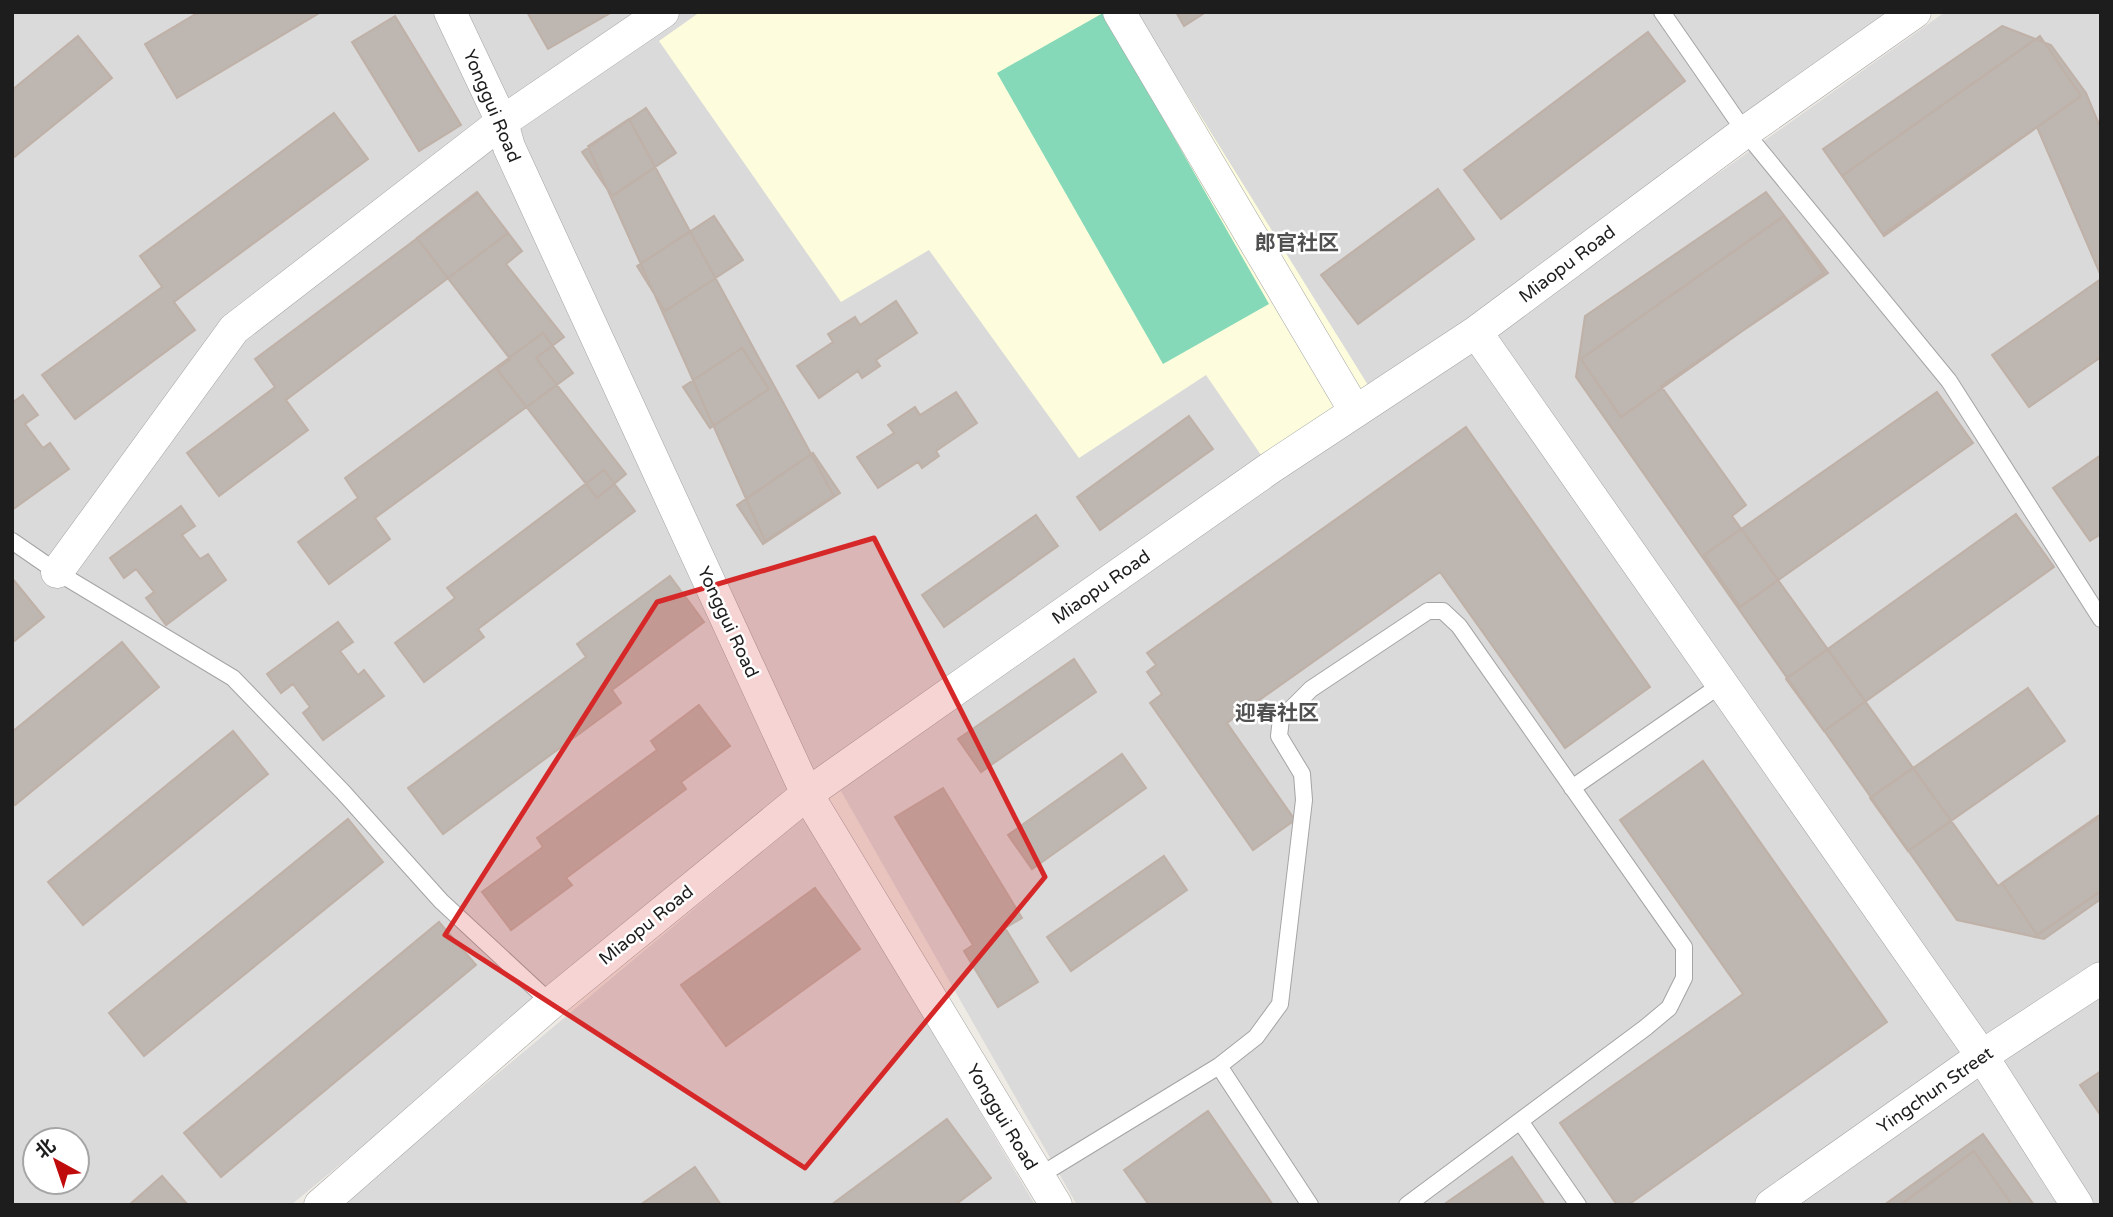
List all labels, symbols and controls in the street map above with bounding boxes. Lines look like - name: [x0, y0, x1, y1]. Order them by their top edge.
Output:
- street label: Yonggui Road: [458, 46, 526, 166]
- street label: Miaopu Road: [1514, 221, 1620, 307]
- district label: 郎官社区: [1255, 231, 1339, 256]
- street label: Miaopu Road: [1048, 545, 1154, 629]
- street label: Yonggui Road: [693, 563, 763, 681]
- district label: 迎春社区: [1235, 701, 1319, 726]
- street label: Miaopu Road: [594, 880, 698, 970]
- street label: Yingchun Street: [1873, 1042, 1997, 1138]
- street label: Yonggui Road: [962, 1060, 1042, 1174]
- north arrow: [21, 1126, 91, 1196]
- text: 北: [31, 1134, 60, 1163]

